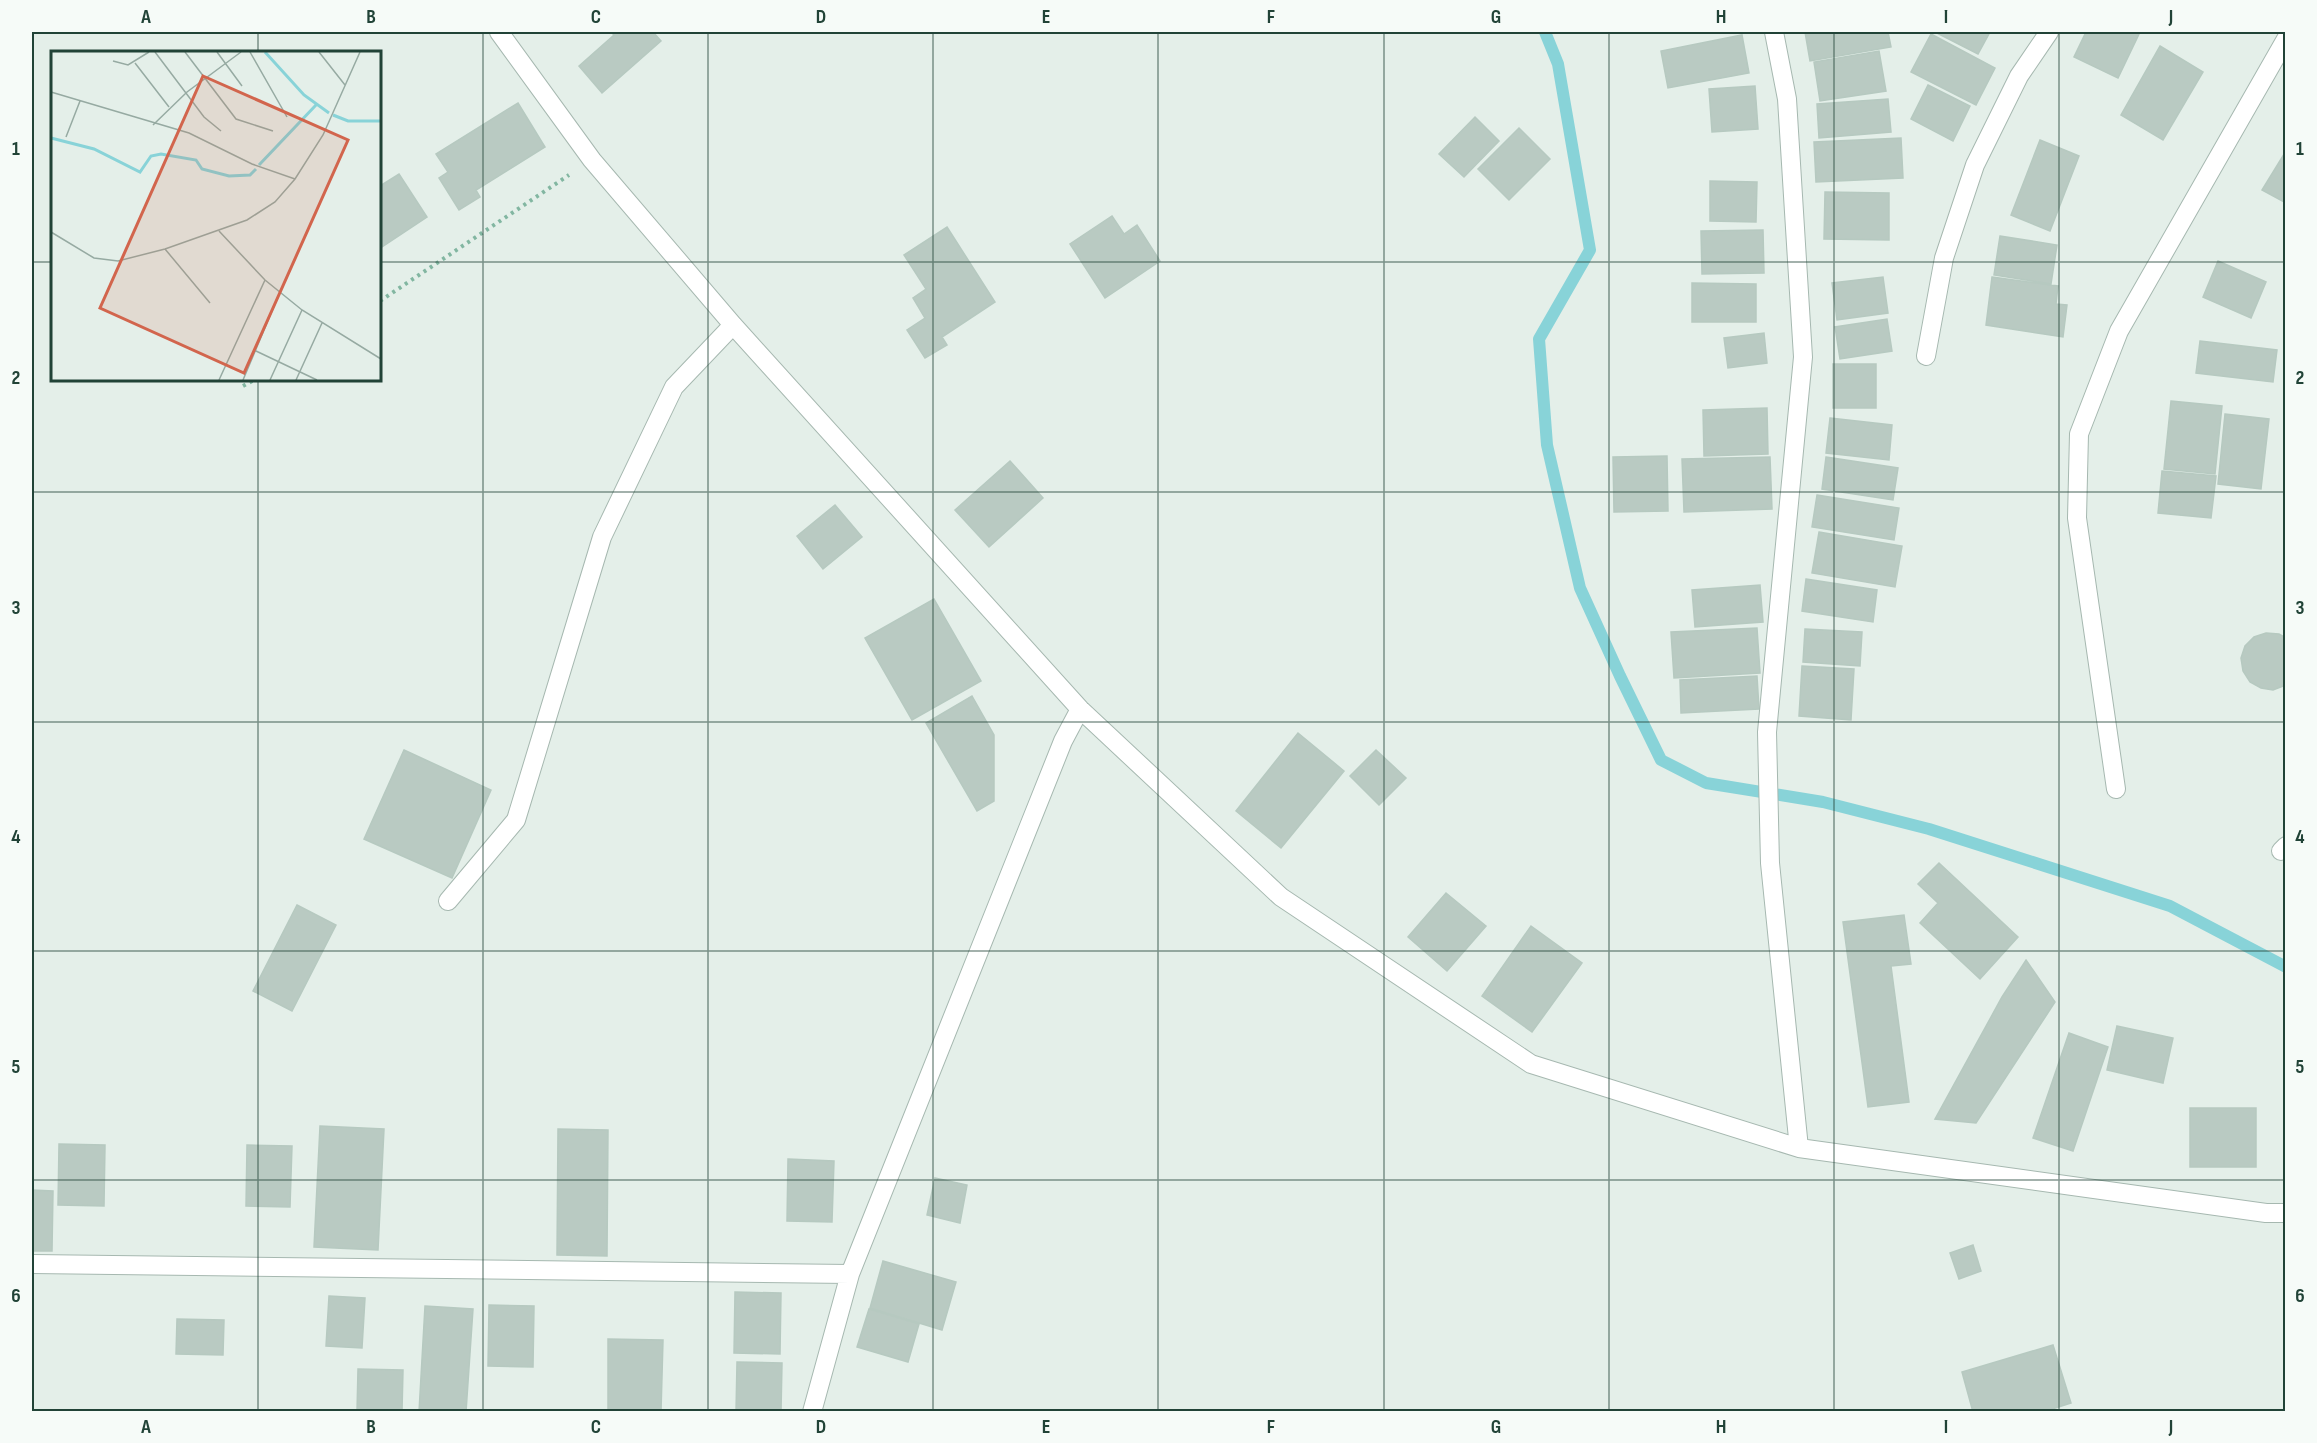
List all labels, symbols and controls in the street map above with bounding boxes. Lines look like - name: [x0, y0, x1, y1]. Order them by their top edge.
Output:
- text: A: [140, 5, 151, 29]
- text: B: [366, 5, 376, 29]
- text: C: [591, 5, 601, 29]
- text: D: [816, 5, 826, 29]
- text: E: [1042, 5, 1050, 29]
- text: F: [1267, 5, 1275, 29]
- text: G: [1491, 5, 1501, 29]
- text: H: [1716, 5, 1726, 29]
- text: I: [1944, 5, 1948, 29]
- text: J: [2168, 5, 2173, 29]
- inset map: [51, 51, 381, 381]
- text: 1: [12, 137, 20, 161]
- text: 1: [2296, 137, 2304, 161]
- text: 2: [12, 366, 20, 390]
- text: 2: [2296, 366, 2304, 390]
- text: 3: [12, 596, 21, 620]
- text: 3: [2296, 596, 2305, 620]
- text: 4: [11, 825, 21, 849]
- text: 4: [2295, 825, 2305, 849]
- text: 5: [12, 1055, 21, 1079]
- text: 5: [2296, 1055, 2305, 1079]
- text: 6: [11, 1284, 21, 1308]
- text: 6: [2295, 1284, 2305, 1308]
- text: A: [140, 1415, 151, 1439]
- text: B: [366, 1415, 376, 1439]
- text: C: [591, 1415, 601, 1439]
- text: D: [816, 1415, 826, 1439]
- text: E: [1042, 1415, 1050, 1439]
- text: F: [1267, 1415, 1275, 1439]
- text: G: [1491, 1415, 1501, 1439]
- text: H: [1716, 1415, 1726, 1439]
- text: I: [1944, 1415, 1948, 1439]
- text: J: [2168, 1415, 2173, 1439]

